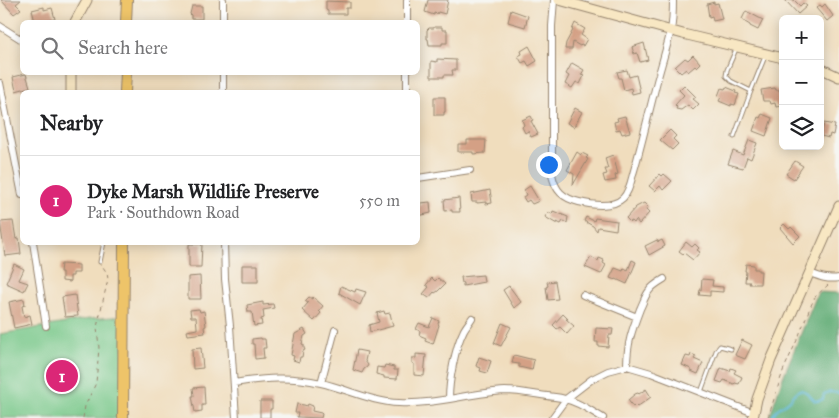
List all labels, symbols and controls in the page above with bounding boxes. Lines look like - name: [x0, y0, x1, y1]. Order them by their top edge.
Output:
- map controls: [779, 15, 824, 150]
- button: +: [779, 15, 824, 60]
- search box: [20, 20, 420, 75]
- icon: search: [38, 34, 66, 62]
- text: Search here: [78, 36, 168, 59]
- button: −: [779, 60, 824, 105]
- button: layers: [779, 105, 824, 150]
- text: Nearby: [40, 110, 103, 136]
- your location: [536, 152, 562, 178]
- text: Dyke Marsh Wildlife Preserve: [87, 180, 319, 203]
- text: 1: [53, 191, 59, 210]
- text: 550 m: [359, 191, 400, 210]
- text: Park · Southdown Road: [87, 203, 240, 222]
- pin: 1: [46, 357, 78, 395]

